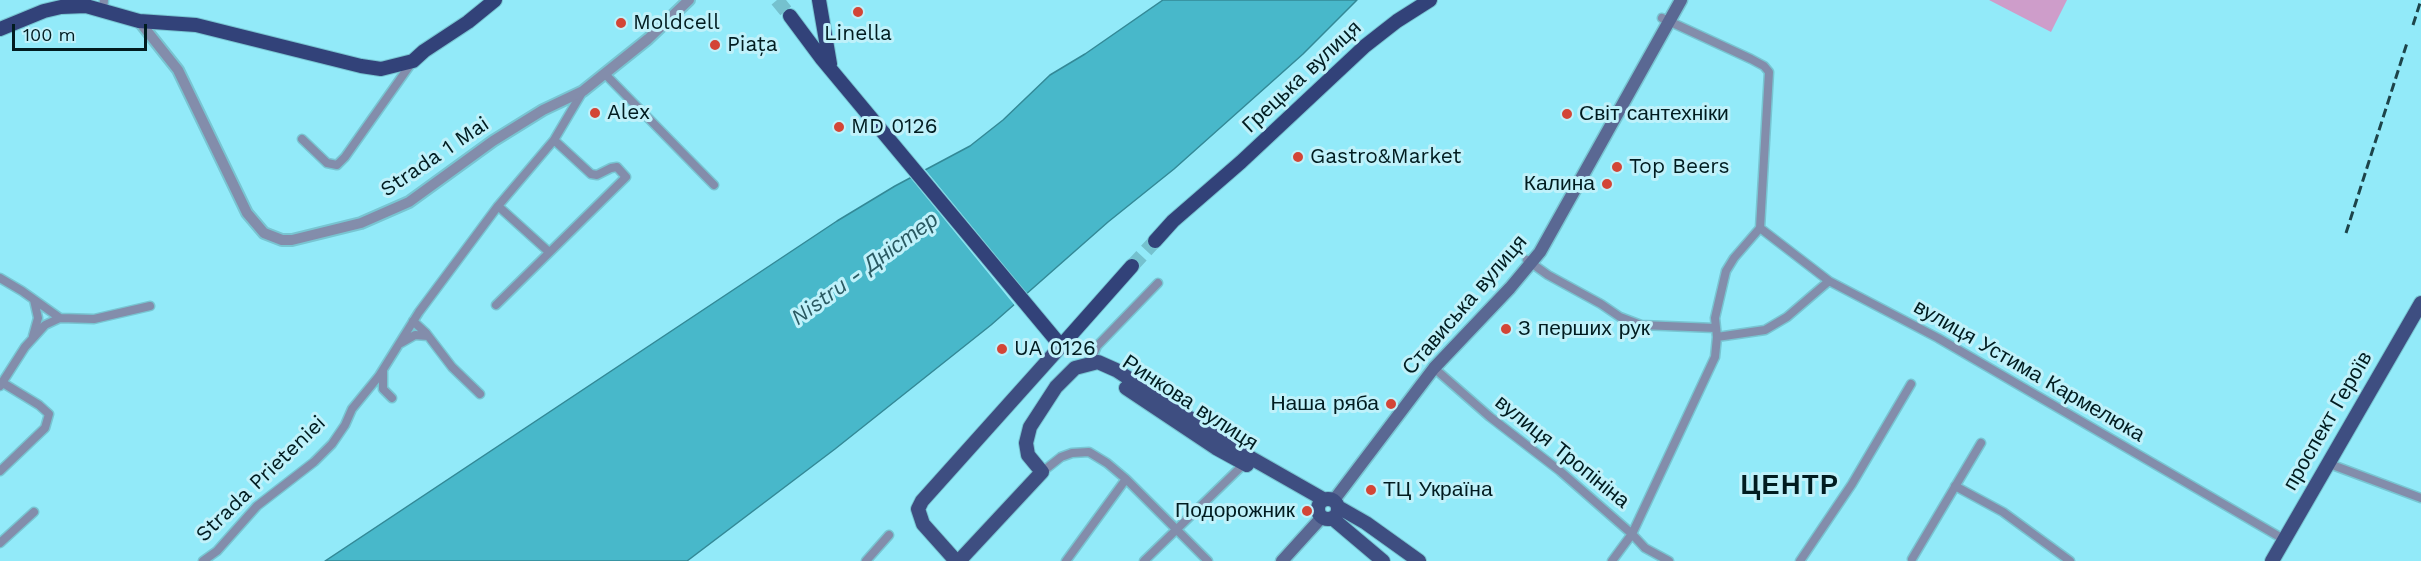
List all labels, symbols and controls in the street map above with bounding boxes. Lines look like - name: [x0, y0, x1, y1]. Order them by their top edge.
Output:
- marker: Linella: [851, 5, 865, 19]
- place label: Moldcell: [633, 10, 720, 36]
- scale bar: [15, 12, 150, 50]
- marker: Moldcell: [614, 16, 628, 30]
- street label: Грецька вулиця: [1237, 16, 1367, 138]
- place label: Linella: [824, 21, 892, 47]
- text: 100 m: [23, 24, 76, 45]
- place label: Piața: [727, 32, 778, 58]
- marker: Piața: [708, 38, 722, 52]
- place label: Alex: [607, 100, 650, 126]
- place label: Світ сантехніки: [1579, 101, 1729, 127]
- marker: Alex: [588, 106, 602, 120]
- marker: Світ сантехніки: [1560, 107, 1574, 121]
- street label: Strada 1 Mai: [376, 112, 494, 202]
- place label: MD 0126: [851, 114, 937, 140]
- marker: MD 0126: [832, 120, 846, 134]
- place label: Gastro&Market: [1310, 144, 1461, 170]
- marker: Gastro&Market: [1291, 150, 1305, 164]
- place label: Top Beers: [1629, 154, 1729, 180]
- marker: Top Beers: [1610, 160, 1624, 174]
- place label: Калина: [1524, 171, 1595, 197]
- marker: Калина: [1600, 177, 1614, 191]
- water label: Nistru - Дністер: [786, 207, 944, 331]
- street label: Стависька вулиця: [1397, 230, 1533, 380]
- street label: вулиця Устима Кармелюка: [1909, 294, 2149, 448]
- place label: З перших рук: [1518, 316, 1650, 342]
- marker: З перших рук: [1499, 322, 1513, 336]
- place label: UA 0126: [1014, 336, 1096, 362]
- marker: UA 0126: [995, 342, 1009, 356]
- street label: проспект Героїв: [2278, 347, 2378, 495]
- street label: Ринкова вулиця: [1118, 350, 1262, 456]
- street label: вулиця Тропініна: [1490, 390, 1634, 514]
- place label: Наша ряба: [1270, 391, 1379, 417]
- marker: Наша ряба: [1384, 397, 1398, 411]
- street label: Strada Prieteniei: [191, 411, 331, 547]
- district label: ЦЕНТР: [1740, 470, 1840, 502]
- place label: ТЦ Україна: [1383, 477, 1493, 503]
- marker: ТЦ Україна: [1364, 483, 1378, 497]
- place label: Подорожник: [1175, 498, 1295, 524]
- marker: Подорожник: [1300, 504, 1314, 518]

